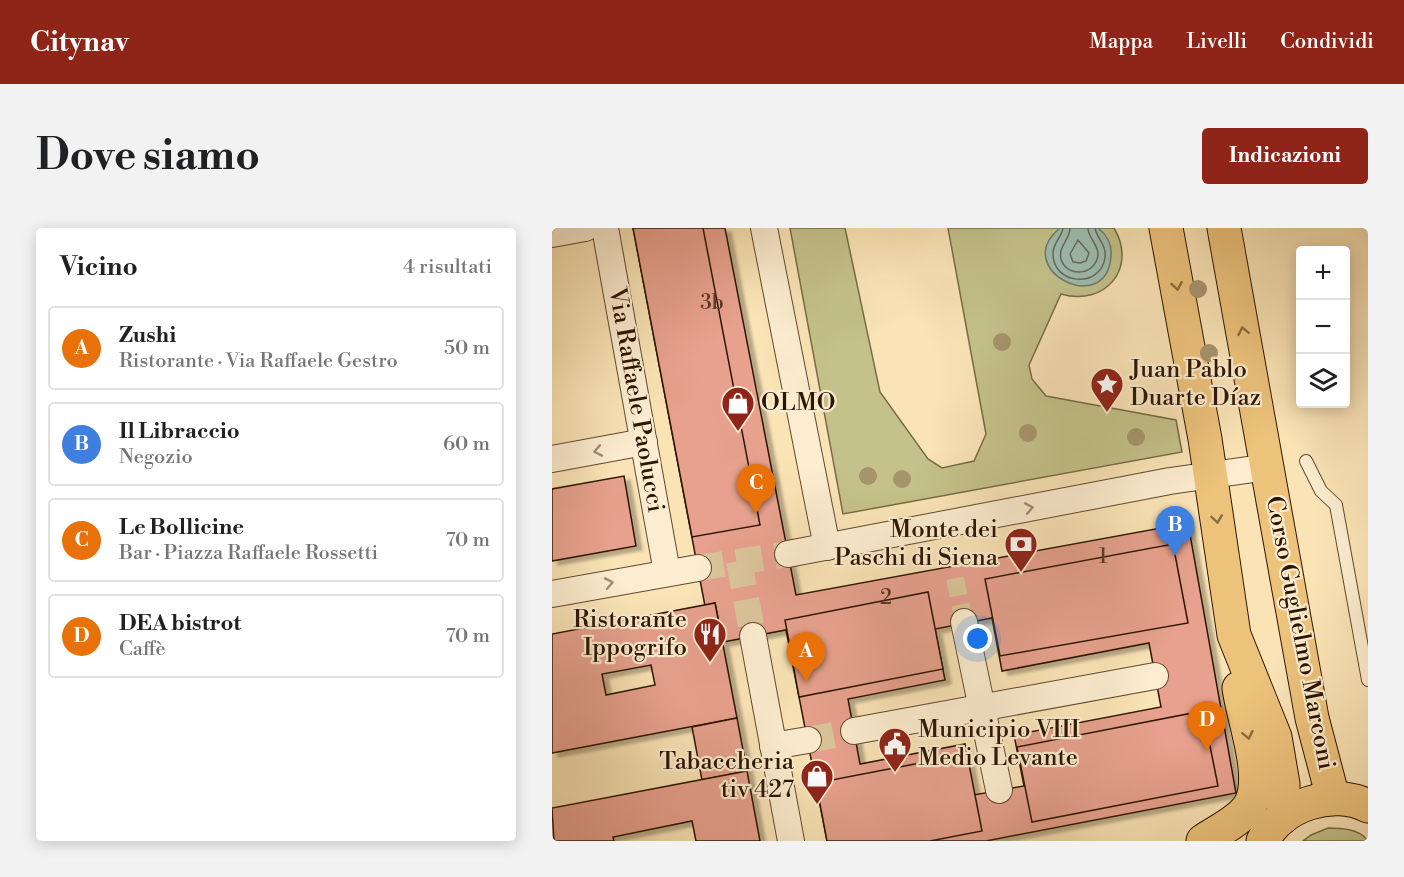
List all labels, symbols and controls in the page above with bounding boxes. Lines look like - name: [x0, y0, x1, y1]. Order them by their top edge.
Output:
- text: Citynav: [30, 25, 129, 60]
- text: Mappa: [1089, 29, 1153, 55]
- text: Livelli: [1186, 29, 1247, 55]
- text: Condividi: [1280, 29, 1374, 55]
- button: Indicazioni: [1202, 128, 1368, 184]
- text: Dove siamo: [36, 130, 260, 183]
- map controls: [1296, 246, 1350, 408]
- button: +: [1296, 246, 1350, 300]
- text: Vicino: [60, 251, 138, 283]
- text: 4 risultati: [403, 255, 492, 280]
- one-way arrow: [1170, 281, 1182, 290]
- street label: Via Raffaele Paolucci: [601, 284, 671, 515]
- house number: 3b: [700, 290, 724, 316]
- button: −: [1296, 300, 1350, 354]
- text: Zushi: [119, 322, 176, 349]
- one-way arrow: [1237, 326, 1250, 336]
- text: A: [74, 336, 89, 361]
- text: 50 m: [444, 336, 490, 361]
- text: Ristorante · Via Raffaele Gestro: [119, 349, 398, 374]
- button: layers: [1296, 354, 1350, 408]
- place label: Juan Pablo Duarte Díaz: [1129, 355, 1261, 413]
- place icon: Juan Pablo Duarte Díaz: [1089, 366, 1125, 413]
- shop icon: OLMO: [720, 385, 756, 432]
- place label: OLMO: [761, 388, 836, 418]
- text: Il Libraccio: [119, 418, 240, 445]
- text: B: [74, 432, 89, 457]
- text: 60 m: [443, 432, 490, 457]
- one-way arrow: [593, 444, 603, 457]
- text: Negozio: [119, 445, 193, 470]
- pin: C: [736, 464, 776, 514]
- street label: Corso Guglielmo Marconi: [1259, 494, 1341, 772]
- one-way arrow: [1024, 502, 1034, 515]
- pin: B: [1156, 506, 1194, 556]
- text: Le Bollicine: [119, 514, 244, 541]
- one-way arrow: [1210, 514, 1222, 524]
- place label: Monte dei Paschi di Siena: [834, 515, 999, 573]
- bank icon: Monte dei Paschi di Siena: [1003, 526, 1039, 573]
- text: C: [74, 528, 89, 553]
- text: 70 m: [446, 528, 490, 553]
- text: Bar · Piazza Raffaele Rossetti: [119, 541, 378, 566]
- house number: 1: [1098, 544, 1108, 570]
- one-way arrow: [604, 577, 614, 590]
- house number: 2: [880, 585, 892, 611]
- place label: Ristorante Ippogrifo: [573, 605, 687, 663]
- text: DEA bistrot: [119, 610, 241, 637]
- restaurant icon: Ristorante Ippogrifo: [692, 616, 728, 663]
- text: D: [74, 624, 89, 649]
- text: 70 m: [446, 624, 490, 649]
- your location: [963, 624, 992, 653]
- pin: A: [786, 632, 826, 682]
- text: Caffè: [119, 637, 165, 662]
- pin: D: [1188, 702, 1226, 751]
- place label: Municipio VIII Medio Levante: [918, 715, 1080, 773]
- public building icon: Municipio VIII Medio Levante: [877, 726, 913, 773]
- one-way arrow: [1241, 729, 1254, 739]
- place label: Tabaccheria tiv 427: [659, 747, 795, 805]
- shop icon: Tabaccheria tiv 427: [799, 758, 835, 805]

